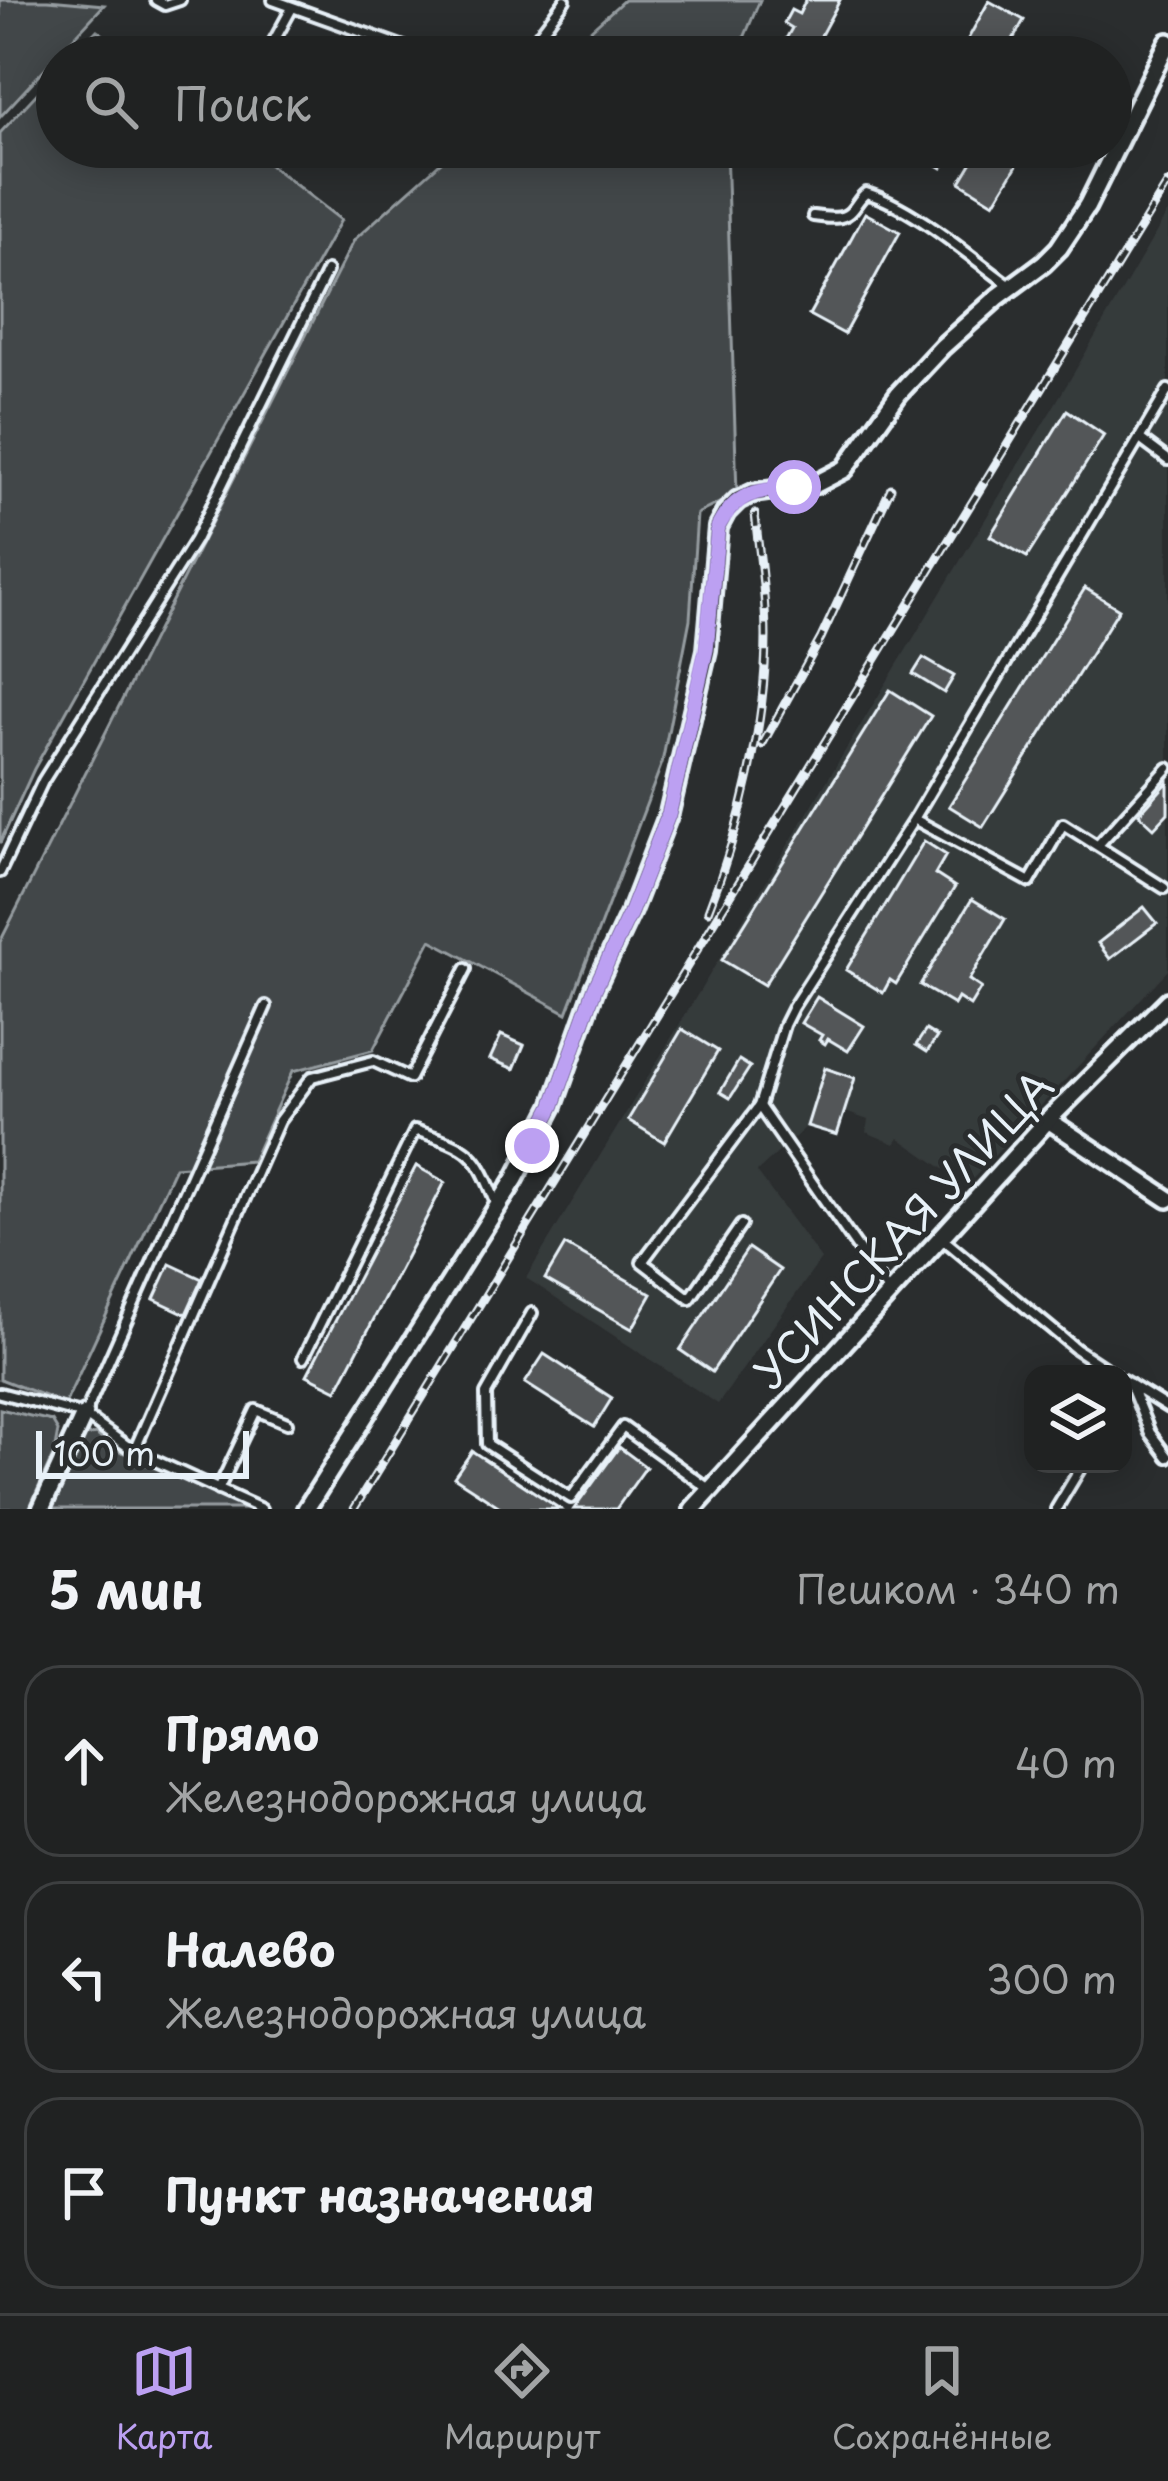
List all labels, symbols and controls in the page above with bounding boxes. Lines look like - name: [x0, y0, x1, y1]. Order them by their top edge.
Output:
- search box: [36, 36, 1132, 168]
- text: Поиск: [174, 68, 311, 136]
- icon: search: [78, 69, 144, 135]
- route start: [767, 460, 821, 514]
- street label: УСИНСКАЯ УЛИЦА: [737, 1055, 1067, 1401]
- route end: [505, 1119, 559, 1173]
- map controls: [1024, 1365, 1132, 1473]
- button: layers: [1024, 1365, 1132, 1473]
- scale bar: [36, 1425, 249, 1478]
- text: 100 m: [54, 1427, 155, 1477]
- text: 5 мин: [48, 1549, 204, 1626]
- text: Пешком · 340 m: [796, 1558, 1120, 1617]
- text: Прямо: [165, 1698, 319, 1766]
- icon: ahead: [51, 1728, 117, 1794]
- text: 40 m: [1015, 1732, 1117, 1791]
- text: Железнодорожная улица: [165, 1766, 646, 1825]
- text: Налево: [165, 1914, 335, 1982]
- icon: left: [51, 1944, 117, 2010]
- text: 300 m: [986, 1948, 1117, 2007]
- text: Железнодорожная улица: [165, 1982, 646, 2041]
- text: Пункт назначения: [165, 2159, 595, 2227]
- icon: arrive: [51, 2160, 117, 2226]
- tab: Карта: [116, 2338, 213, 2460]
- tab: Маршрут: [444, 2338, 600, 2460]
- tab: Сохранённые: [832, 2338, 1052, 2460]

